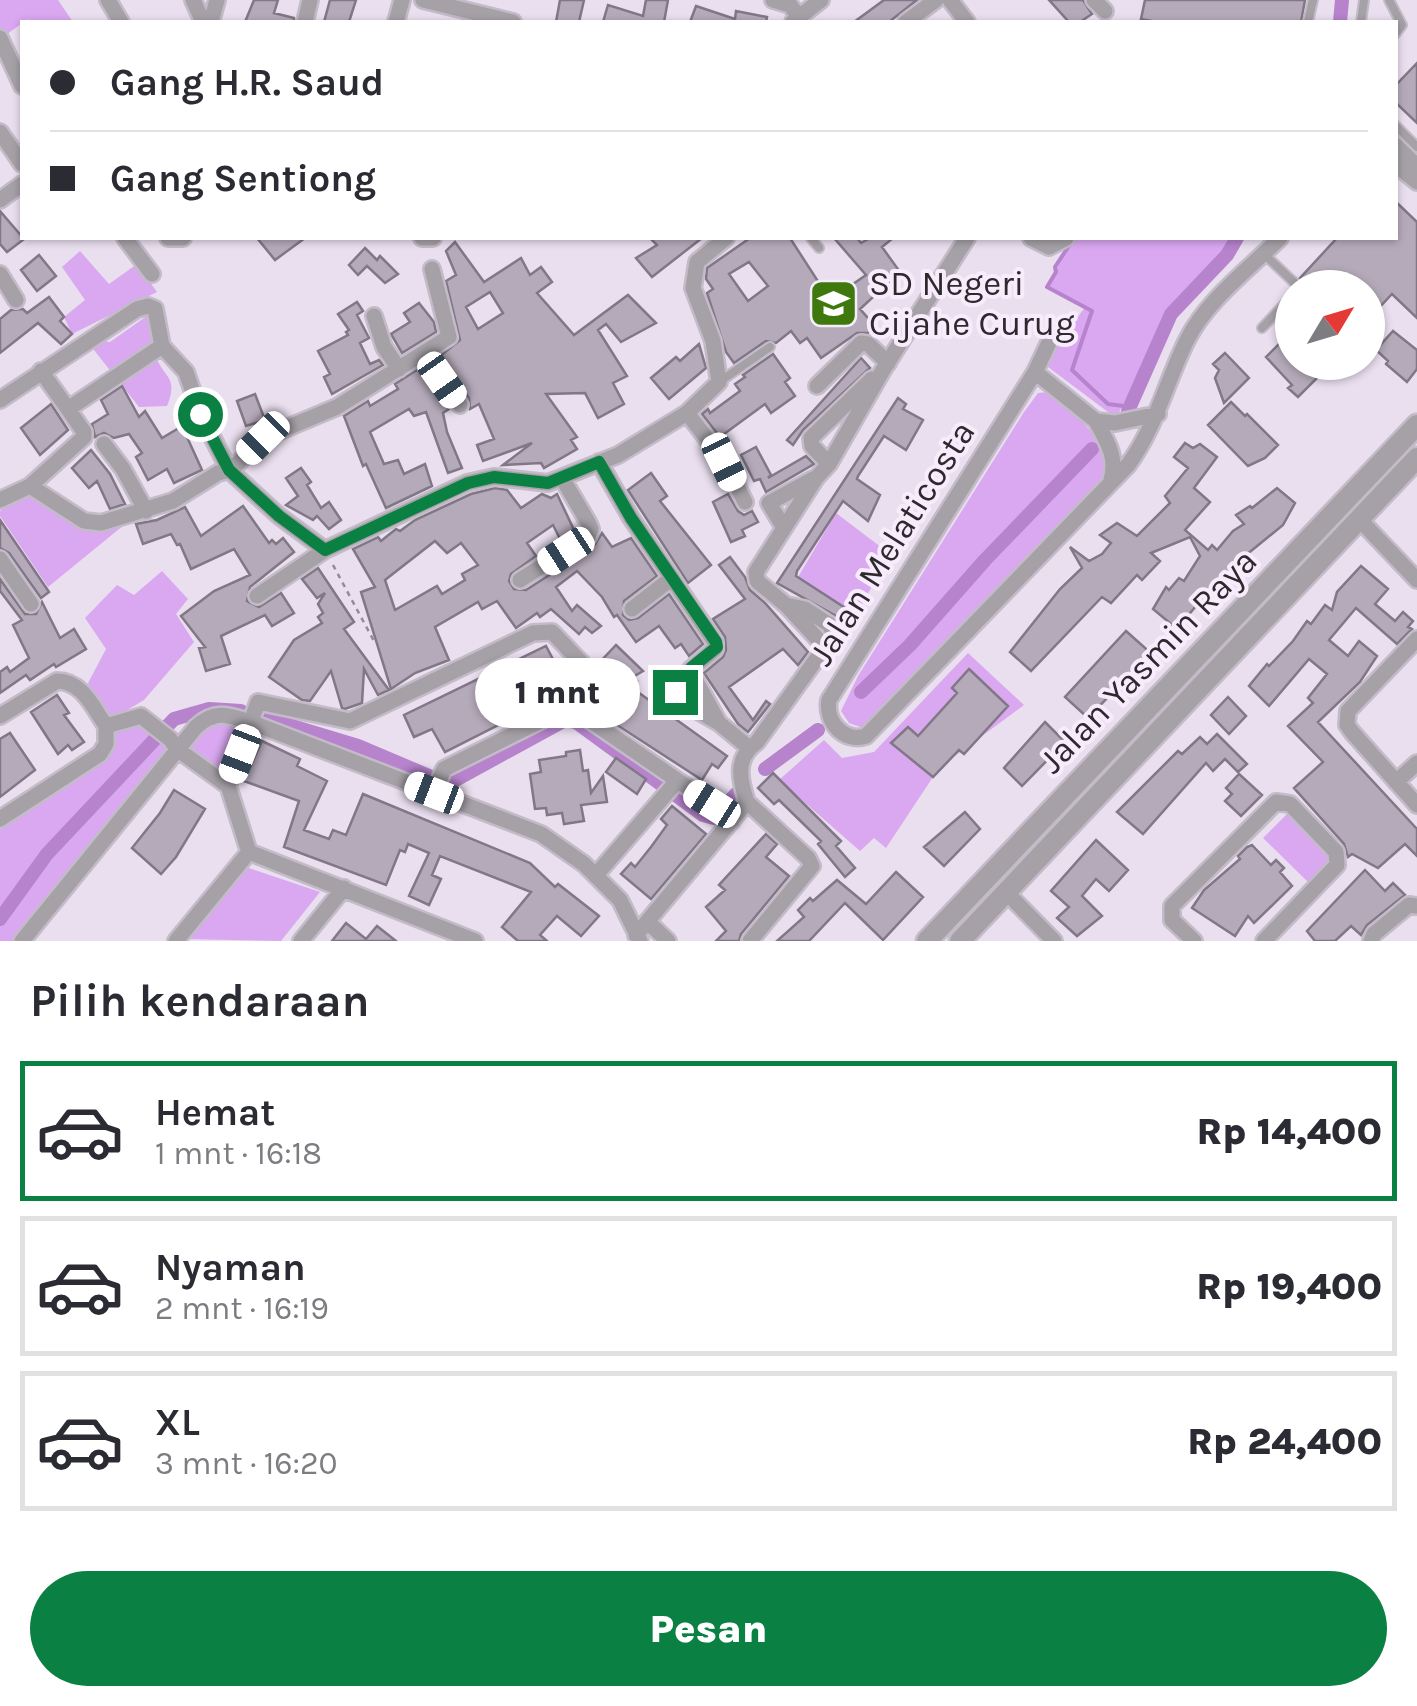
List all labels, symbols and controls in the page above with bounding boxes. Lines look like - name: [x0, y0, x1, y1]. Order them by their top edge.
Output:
- text: Gang H.R. Saud: [110, 60, 384, 105]
- text: Gang Sentiong: [110, 156, 376, 201]
- place label: SD Negeri Cijahe Curug: [869, 263, 1075, 344]
- north arrow: [1275, 270, 1385, 380]
- map controls: [1275, 270, 1385, 380]
- school or university icon: SD Negeri Cijahe Curug: [808, 277, 860, 329]
- car: [413, 347, 471, 413]
- route start: [178, 392, 223, 437]
- car: [231, 406, 295, 470]
- street label: Jalan Melaticosta: [800, 413, 984, 673]
- car: [697, 428, 751, 496]
- car: [533, 522, 599, 580]
- street label: Jalan Yasmin Raya: [1031, 540, 1265, 782]
- callout: 1 mnt: [475, 657, 640, 727]
- route end: [653, 670, 698, 715]
- text: 1 mnt: [515, 674, 600, 711]
- car: [215, 721, 265, 787]
- car: [401, 768, 467, 818]
- car: [679, 775, 745, 833]
- text: Pilih kendaraan: [30, 975, 370, 1027]
- icon: car: [35, 1086, 125, 1176]
- text: Hemat: [155, 1090, 275, 1135]
- text: Rp 14,400: [1197, 1109, 1382, 1154]
- text: 1 mnt · 16:18: [155, 1135, 322, 1172]
- icon: car: [35, 1241, 125, 1331]
- text: Nyaman: [155, 1245, 306, 1290]
- text: Rp 19,400: [1196, 1264, 1382, 1309]
- text: 2 mnt · 16:19: [155, 1290, 329, 1327]
- icon: car: [35, 1396, 125, 1486]
- text: XL: [155, 1400, 200, 1445]
- text: Rp 24,400: [1187, 1419, 1382, 1464]
- text: 3 mnt · 16:20: [155, 1445, 338, 1482]
- button: Pesan: [30, 1571, 1387, 1686]

